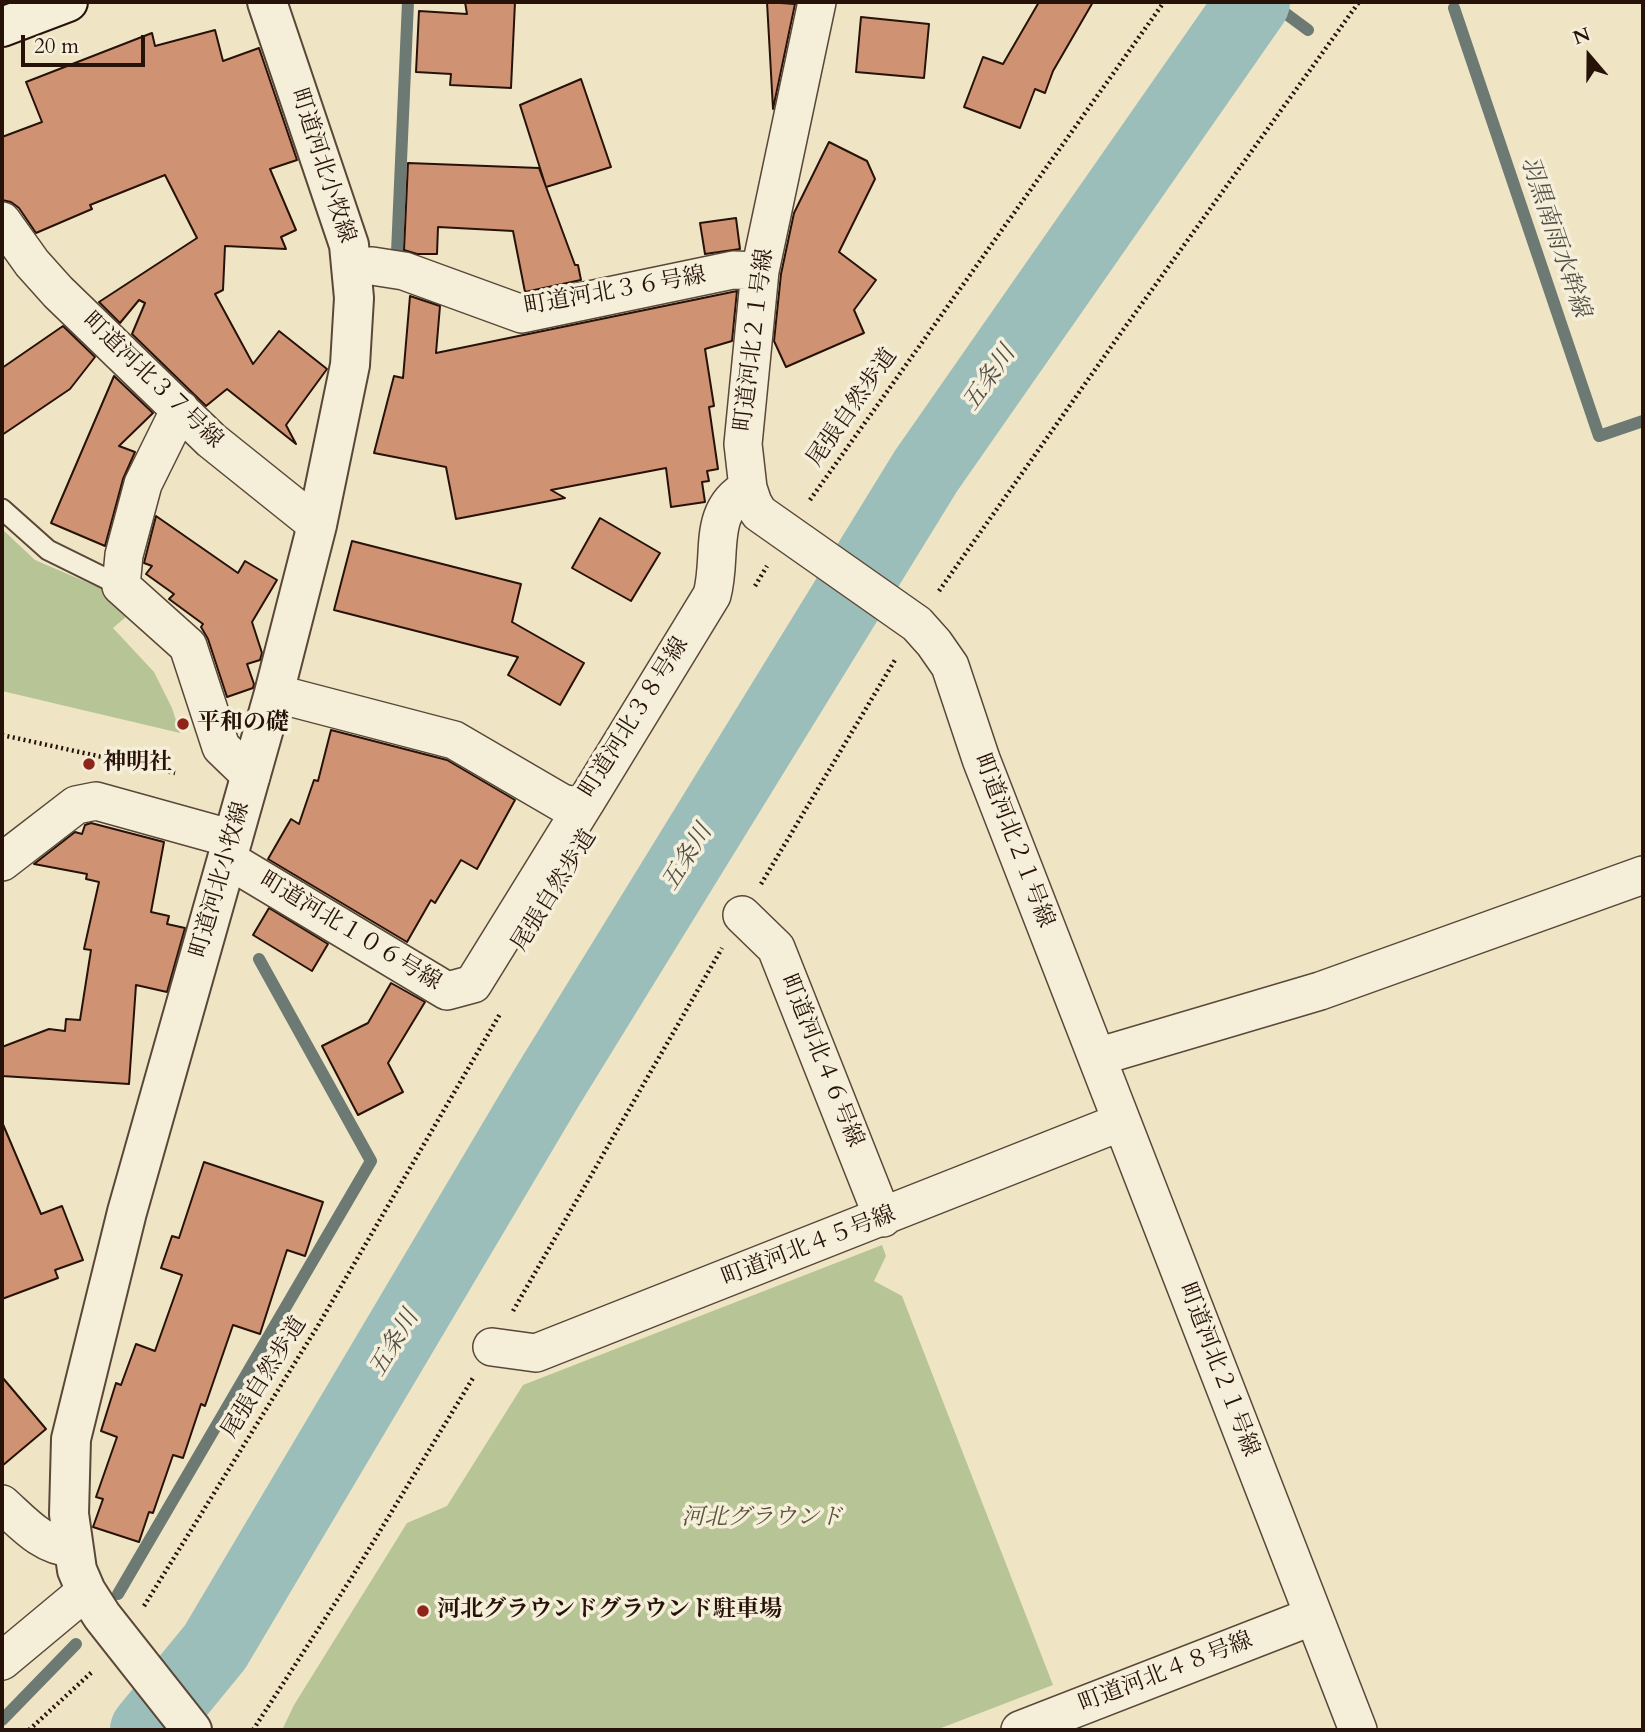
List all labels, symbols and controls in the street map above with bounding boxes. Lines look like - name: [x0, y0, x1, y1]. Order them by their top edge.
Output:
- scale bar: [24, 21, 149, 65]
- north arrow: [1554, 21, 1624, 91]
- text: N: [1570, 21, 1594, 51]
- text: 20 m: [34, 32, 79, 61]
- street label: 町道河北小牧線: [284, 85, 360, 247]
- water label: 羽黒南雨水幹線: [1513, 153, 1595, 321]
- street label: 町道河北２１号線: [730, 247, 780, 433]
- street label: 町道河北３６号線: [522, 262, 708, 322]
- street label: 町道河北３７号線: [76, 307, 228, 455]
- water label: 五条川: [958, 341, 1022, 417]
- street label: 尾張自然歩道: [802, 344, 904, 472]
- street label: 町道河北３８号線: [575, 633, 695, 803]
- place label: 平和の礎: [197, 710, 289, 738]
- marker: 平和の礎: [175, 716, 191, 732]
- place label: 神明社: [103, 750, 172, 778]
- street label: 町道河北２１号線: [967, 750, 1059, 932]
- marker: 神明社: [81, 756, 97, 772]
- street label: 町道河北小牧線: [186, 799, 256, 961]
- water label: 五条川: [657, 820, 719, 896]
- street label: 尾張自然歩道: [507, 825, 603, 957]
- street label: 町道河北１０６号線: [254, 867, 446, 997]
- street label: 町道河北４６号線: [774, 971, 868, 1151]
- street label: 町道河北４５号線: [718, 1201, 900, 1293]
- street label: 町道河北２１号線: [1172, 1279, 1264, 1461]
- water label: 五条川: [364, 1306, 426, 1382]
- street label: 尾張自然歩道: [217, 1312, 313, 1444]
- park label: 河北グラウンド: [682, 1505, 842, 1533]
- place label: 河北グラウンドグラウンド駐車場: [437, 1597, 782, 1625]
- marker: 河北グラウンドグラウンド駐車場: [415, 1603, 431, 1619]
- street label: 町道河北４８号線: [1075, 1627, 1257, 1719]

